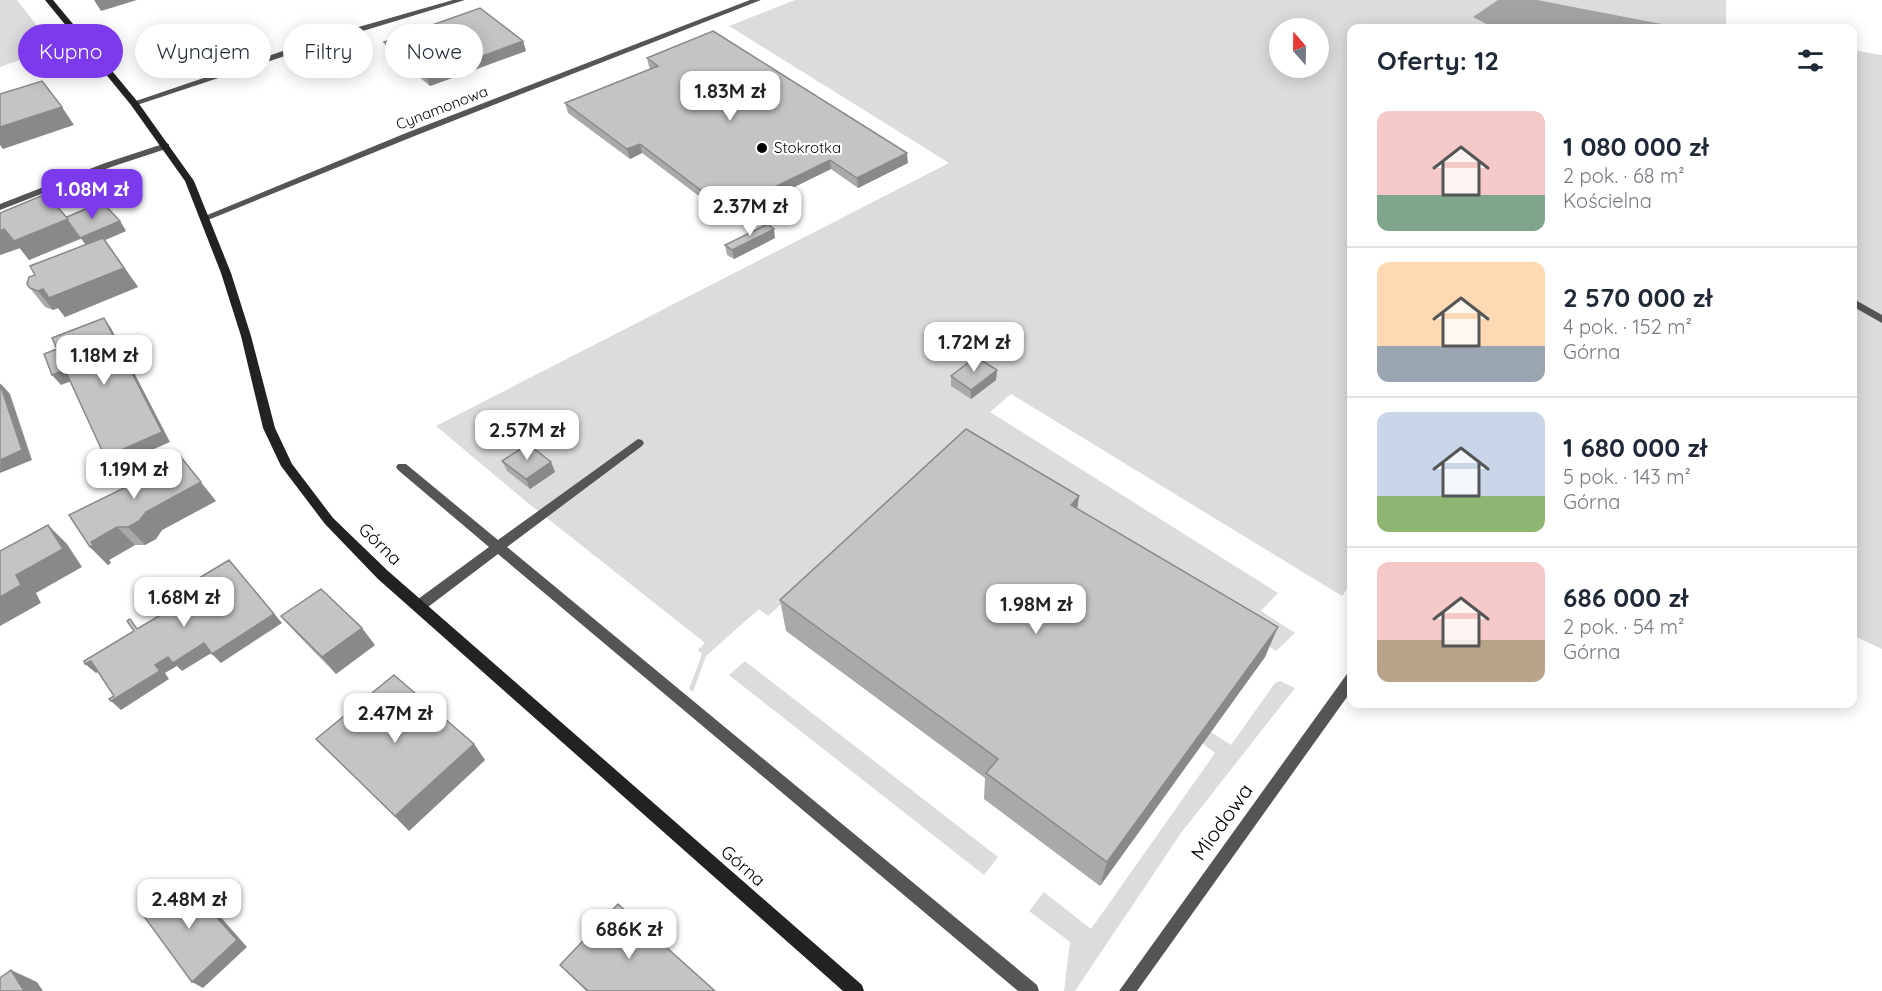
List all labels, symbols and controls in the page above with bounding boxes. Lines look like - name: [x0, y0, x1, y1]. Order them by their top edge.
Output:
- north arrow: [1269, 18, 1329, 78]
- map controls: [1269, 18, 1329, 78]
- chip: Kupno: [18, 24, 123, 78]
- chip: Wynajem: [135, 24, 271, 78]
- chip: Filtry: [283, 24, 373, 78]
- chip: Nowe: [385, 24, 483, 78]
- text: Oferty: 12: [1377, 44, 1499, 77]
- icon: filters: [1794, 44, 1827, 77]
- pin: 1.83M zł: [668, 71, 792, 122]
- text: 1.83M zł: [694, 78, 766, 103]
- street label: Cynamonowa: [393, 81, 490, 134]
- text: 1 080 000 zł: [1563, 130, 1709, 163]
- icon: home: [1425, 135, 1497, 207]
- place label: Stokrotka: [774, 138, 841, 157]
- marker: Stokrotka: [755, 141, 769, 155]
- text: 2 pok. · 68 m²: [1563, 163, 1684, 188]
- pin: 1.08M zł: [30, 169, 154, 220]
- text: 1.08M zł: [55, 176, 129, 201]
- pin: 2.37M zł: [688, 186, 812, 237]
- text: Kościelna: [1563, 188, 1652, 213]
- text: 2.37M zł: [712, 193, 788, 218]
- text: 2 570 000 zł: [1563, 281, 1712, 314]
- icon: home: [1425, 286, 1497, 358]
- text: 4 pok. · 152 m²: [1563, 314, 1692, 339]
- pin: 1.72M zł: [912, 322, 1036, 373]
- text: 1.72M zł: [938, 329, 1010, 354]
- pin: 1.18M zł: [42, 335, 166, 386]
- text: Górna: [1563, 339, 1620, 364]
- text: 1.18M zł: [70, 342, 138, 367]
- pin: 2.57M zł: [465, 410, 589, 461]
- text: 2.57M zł: [489, 417, 565, 442]
- text: 1 680 000 zł: [1563, 431, 1707, 464]
- icon: home: [1425, 436, 1497, 508]
- pin: 1.19M zł: [72, 449, 196, 500]
- text: 1.19M zł: [100, 456, 168, 481]
- text: 5 pok. · 143 m²: [1563, 464, 1691, 489]
- text: Górna: [1563, 489, 1620, 514]
- street label: Górna: [354, 517, 407, 570]
- pin: 1.68M zł: [122, 577, 246, 628]
- text: 686 000 zł: [1563, 581, 1688, 614]
- text: 1.68M zł: [148, 584, 220, 609]
- pin: 1.98M zł: [974, 584, 1098, 635]
- icon: home: [1425, 586, 1497, 658]
- text: 1.98M zł: [1000, 591, 1072, 616]
- text: 2 pok. · 54 m²: [1563, 614, 1684, 639]
- text: Górna: [1563, 639, 1620, 664]
- pin: 2.47M zł: [333, 693, 457, 744]
- text: 2.47M zł: [358, 700, 432, 725]
- street label: Miodowa: [1185, 778, 1258, 865]
- street label: Górna: [716, 840, 770, 891]
- pin: 2.48M zł: [127, 879, 251, 930]
- text: 2.48M zł: [151, 886, 227, 911]
- pin: 686K zł: [574, 909, 684, 960]
- text: 686K zł: [596, 916, 662, 941]

